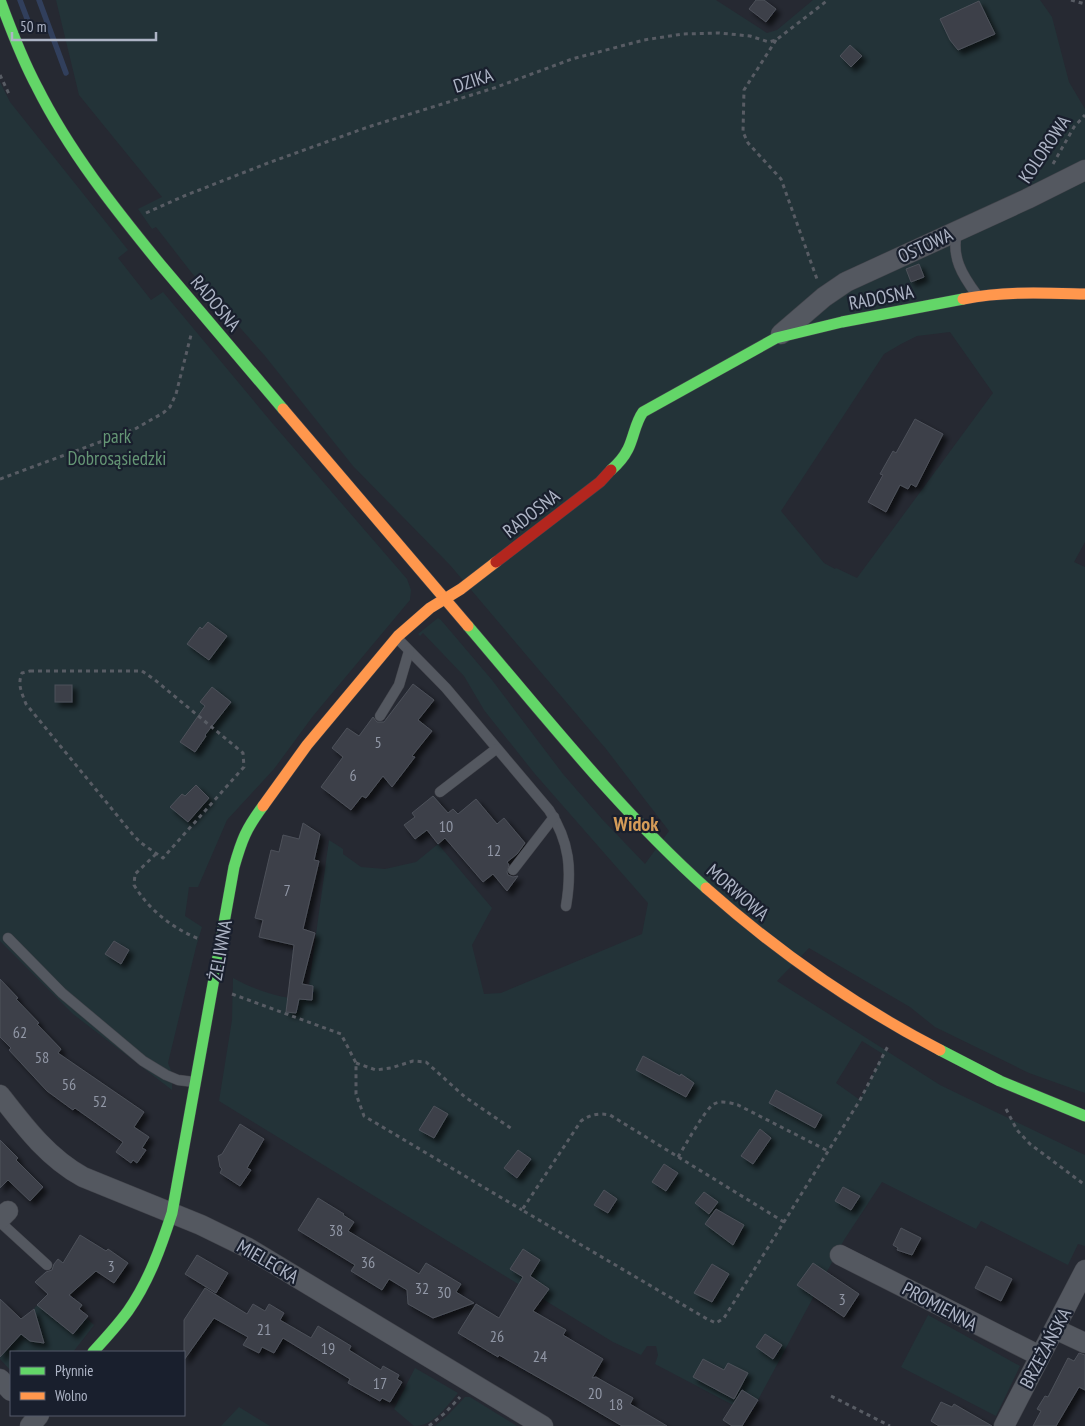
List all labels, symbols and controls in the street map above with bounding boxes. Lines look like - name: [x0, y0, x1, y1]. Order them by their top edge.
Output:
- scale bar: [12, 10, 156, 42]
- text: 50 m: [20, 17, 46, 36]
- street label: DZIKA: [450, 62, 496, 98]
- street label: KOLOROWA: [1013, 111, 1075, 187]
- street label: OSTOWA: [894, 222, 956, 268]
- street label: RADOSNA: [186, 270, 246, 336]
- street label: RADOSNA: [847, 279, 915, 315]
- park label: park Dobrosąsiedzki: [68, 424, 166, 470]
- street label: RADOSNA: [498, 483, 564, 543]
- house number: 5: [374, 732, 382, 752]
- house number: 6: [349, 765, 357, 785]
- district label: Widok: [613, 811, 659, 837]
- house number: 10: [439, 816, 453, 836]
- house number: 12: [487, 840, 501, 860]
- street label: MORWOWA: [702, 858, 774, 926]
- house number: 7: [283, 880, 291, 900]
- street label: ŻELIWNA: [203, 918, 237, 982]
- house number: 62: [13, 1022, 27, 1042]
- house number: 58: [35, 1047, 49, 1067]
- house number: 56: [62, 1074, 76, 1094]
- house number: 52: [93, 1091, 107, 1111]
- house number: 38: [329, 1220, 343, 1240]
- street label: MIELECKA: [233, 1234, 303, 1288]
- house number: 36: [361, 1252, 375, 1272]
- house number: 3: [107, 1256, 115, 1276]
- street label: PROMIENNA: [898, 1276, 982, 1336]
- house number: 32: [415, 1278, 429, 1298]
- house number: 30: [437, 1282, 451, 1302]
- house number: 3: [838, 1289, 846, 1309]
- street label: BRZEŻAŃSKA: [1014, 1304, 1076, 1392]
- house number: 21: [257, 1319, 271, 1339]
- house number: 26: [490, 1326, 504, 1346]
- house number: 19: [321, 1338, 335, 1358]
- house number: 24: [533, 1346, 547, 1366]
- legend: [10, 1351, 185, 1416]
- text: Płynnie: [55, 1361, 94, 1380]
- house number: 17: [373, 1373, 387, 1393]
- house number: 20: [588, 1383, 602, 1403]
- text: Wolno: [55, 1386, 88, 1405]
- house number: 18: [609, 1394, 623, 1414]

